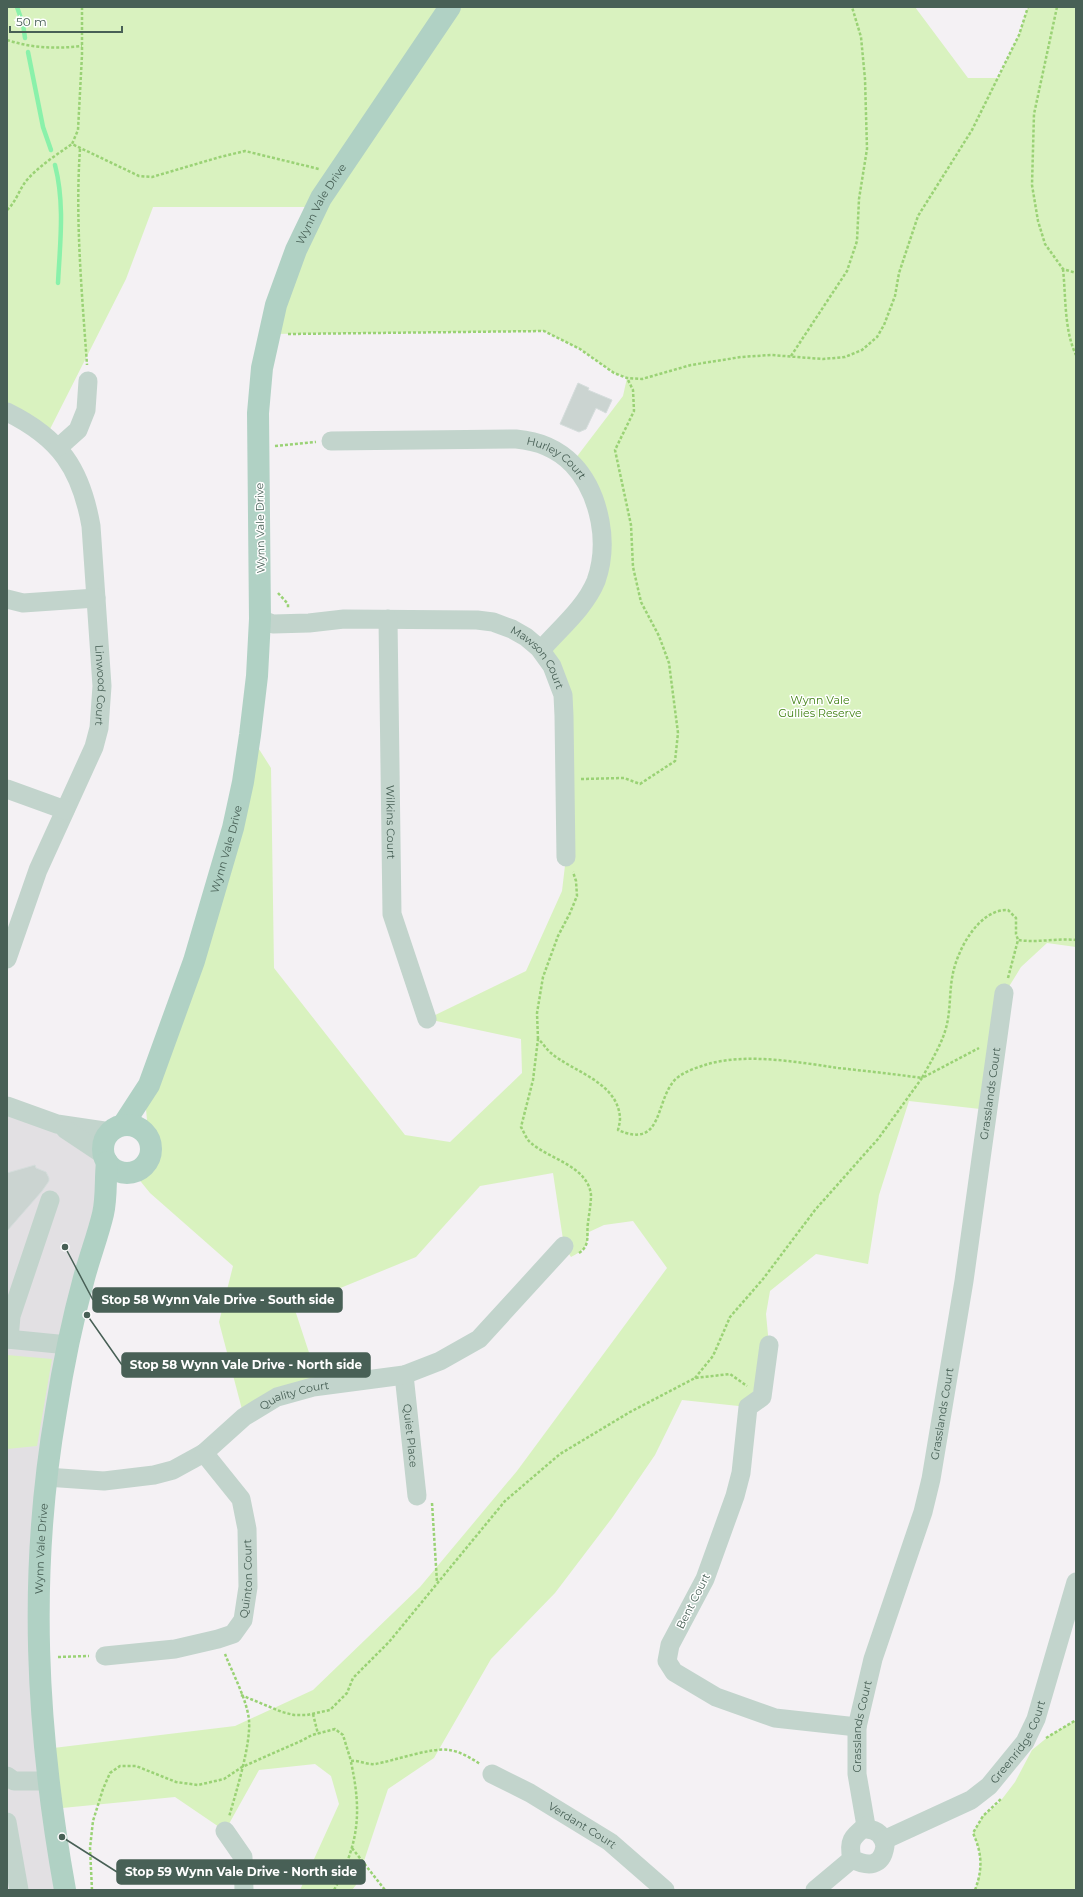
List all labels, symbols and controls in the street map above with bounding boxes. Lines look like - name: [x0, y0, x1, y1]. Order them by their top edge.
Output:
- scale bar: [10, 8, 122, 34]
- text: 50 m: [16, 14, 47, 29]
- street label: Wynn Vale Drive: [293, 160, 349, 247]
- street label: Hurley Court: [525, 434, 590, 482]
- street label: Wynn Vale Drive: [252, 482, 268, 574]
- street label: Mawson Court: [508, 623, 567, 692]
- street label: Linwood Court: [92, 644, 109, 727]
- park label: Wynn Vale Gullies Reserve: [778, 693, 862, 720]
- street label: Wilkins Court: [383, 785, 398, 860]
- street label: Wynn Vale Drive: [207, 803, 245, 895]
- street label: Grasslands Court: [977, 1046, 1003, 1141]
- callout: Stop 58 Wynn Vale Drive - South side: [93, 1288, 342, 1312]
- text: Stop 58 Wynn Vale Drive - South side: [101, 1292, 335, 1307]
- callout: Stop 58 Wynn Vale Drive - North side: [122, 1353, 370, 1377]
- text: Stop 58 Wynn Vale Drive - North side: [130, 1357, 363, 1372]
- street label: Grasslands Court: [927, 1366, 957, 1461]
- street label: Quality Court: [257, 1378, 330, 1413]
- street label: Quiet Place: [400, 1403, 421, 1468]
- street label: Wynn Vale Drive: [32, 1502, 51, 1594]
- street label: Quinton Court: [236, 1539, 255, 1619]
- street label: Bent Court: [673, 1570, 713, 1631]
- street label: Grasslands Court: [850, 1678, 875, 1772]
- street label: Greenridge Court: [987, 1698, 1048, 1786]
- street label: Verdant Court: [546, 1799, 620, 1852]
- callout: Stop 59 Wynn Vale Drive - North side: [117, 1860, 365, 1884]
- text: Stop 59 Wynn Vale Drive - North side: [125, 1864, 357, 1879]

